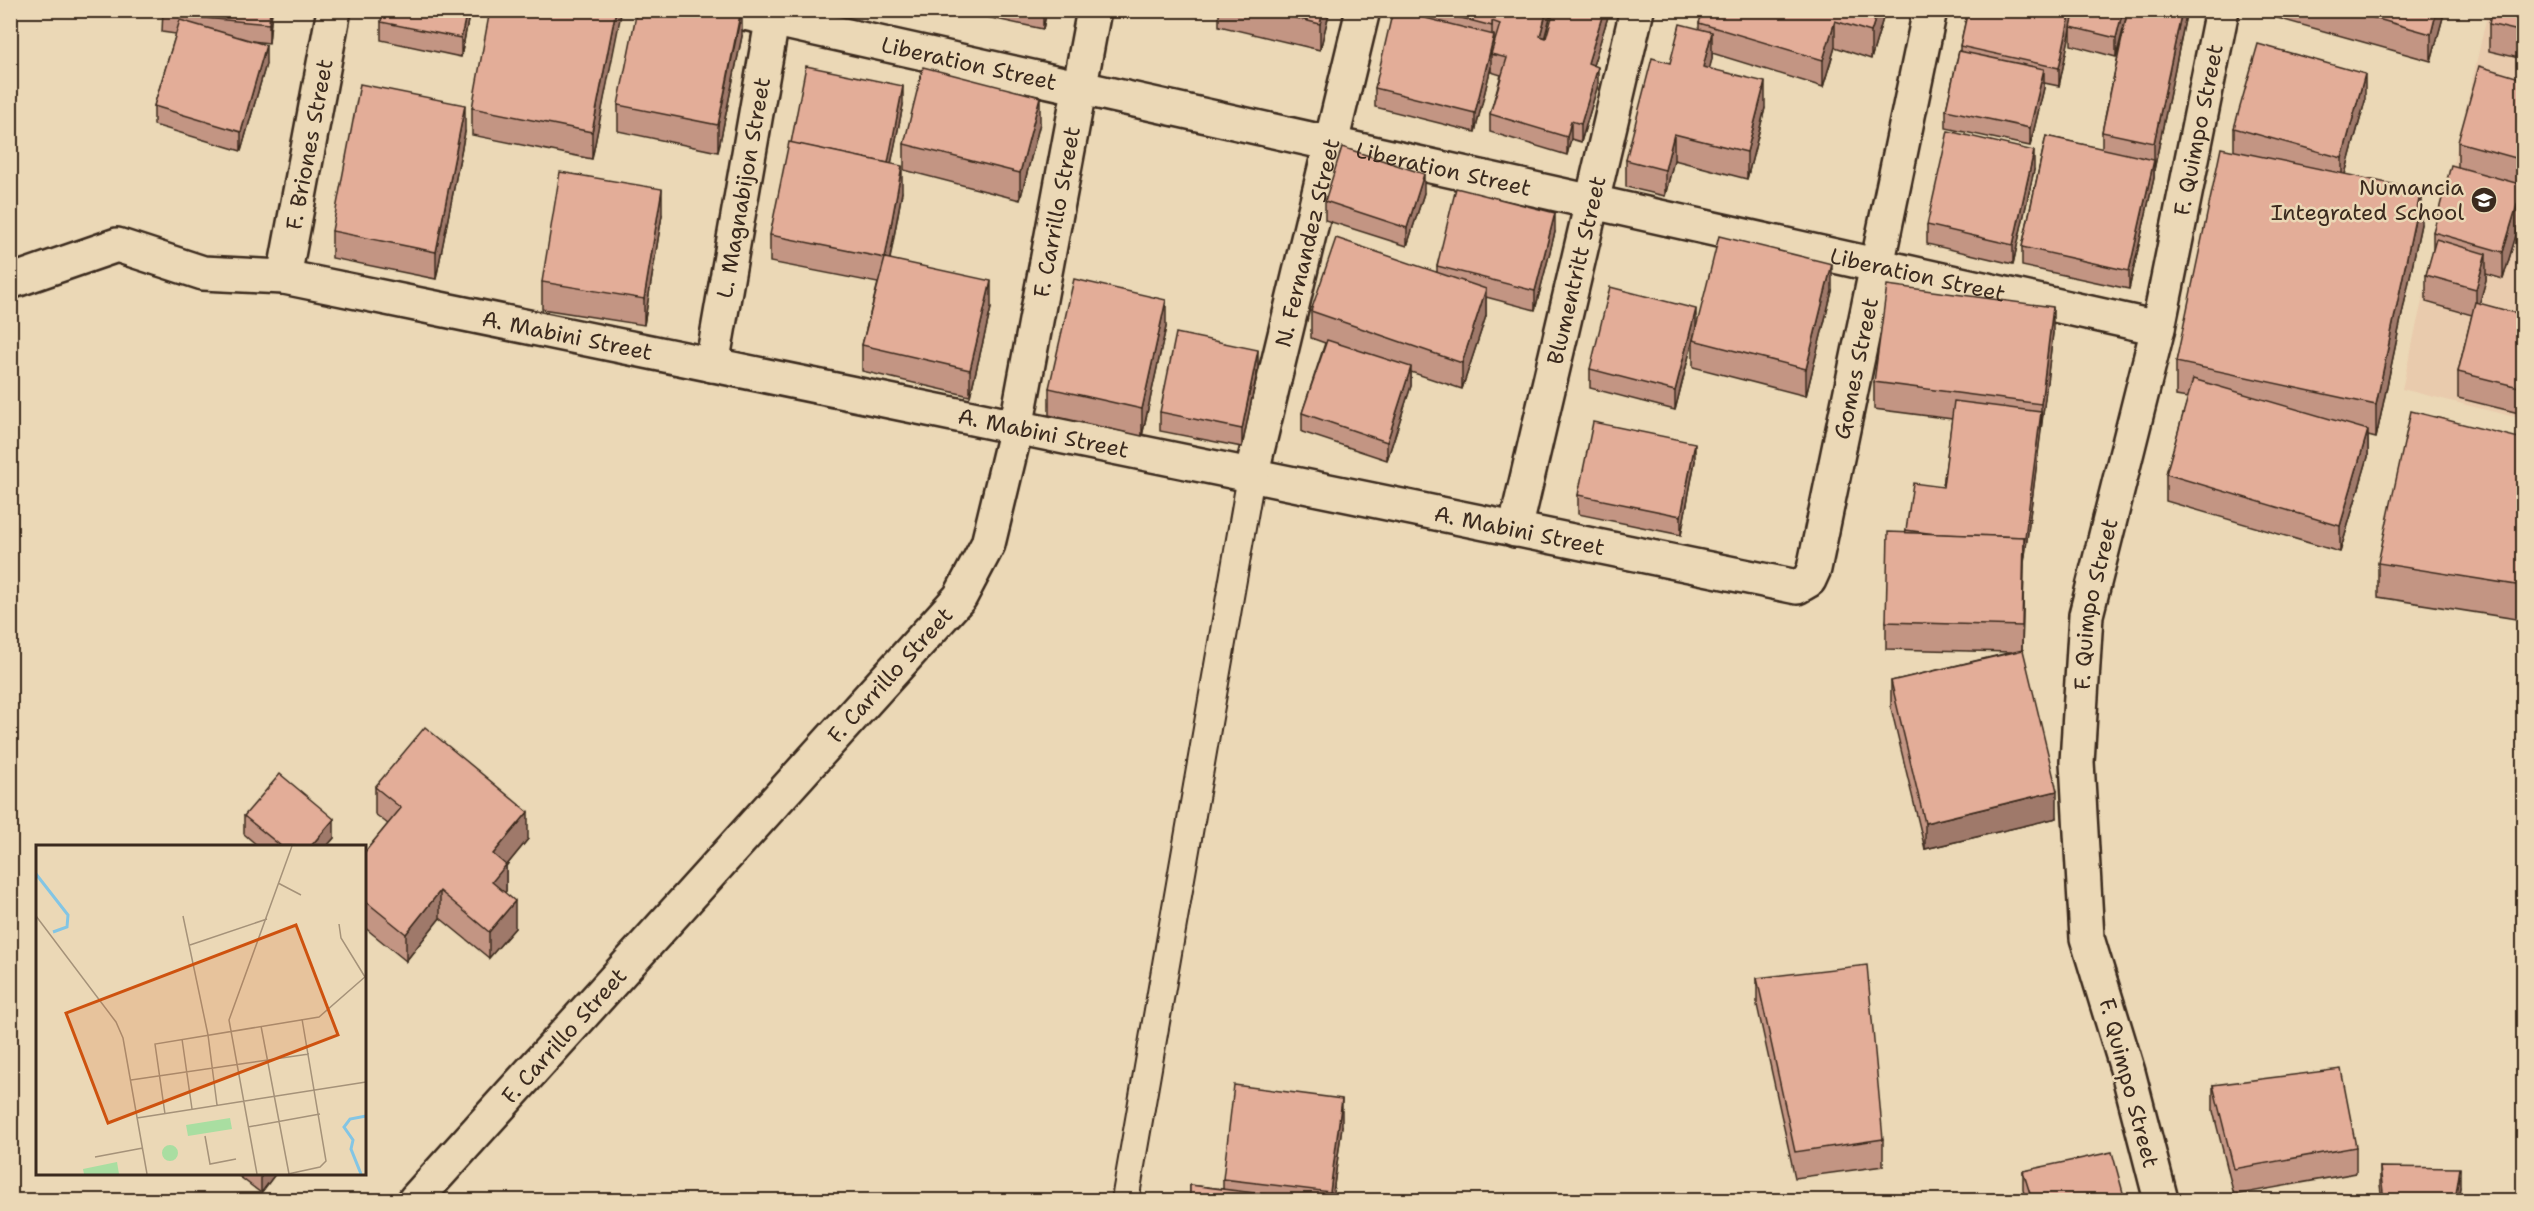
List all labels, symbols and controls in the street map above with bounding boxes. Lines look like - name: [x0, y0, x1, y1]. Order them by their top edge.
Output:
- street label: Liberation Street: [879, 29, 1060, 97]
- street label: F. Quimpo Street: [2166, 41, 2229, 218]
- street label: F. Briones Street: [279, 56, 339, 232]
- street label: L. Magnabijon Street: [709, 75, 777, 300]
- street label: F. Carrillo Street: [1026, 124, 1087, 300]
- street label: N. Fernandez Street: [1268, 135, 1346, 350]
- street label: Liberation Street: [1353, 135, 1534, 202]
- street label: Blumentritt Street: [1540, 173, 1612, 367]
- place label: Numancia Integrated School: [2271, 173, 2464, 227]
- school or university icon: Numancia Integrated School: [2469, 185, 2499, 215]
- street label: Liberation Street: [1827, 241, 2008, 308]
- street label: Gomes Street: [1827, 295, 1884, 442]
- street label: A. Mabini Street: [479, 303, 655, 367]
- street label: A. Mabini Street: [956, 401, 1131, 464]
- street label: A. Mabini Street: [1432, 499, 1608, 562]
- street label: F. Quimpo Street: [2067, 515, 2124, 691]
- street label: F. Carrillo Street: [821, 601, 959, 749]
- inset map: [36, 845, 366, 1175]
- street label: F. Carrillo Street: [495, 961, 633, 1109]
- street label: F. Quimpo Street: [2092, 995, 2166, 1171]

